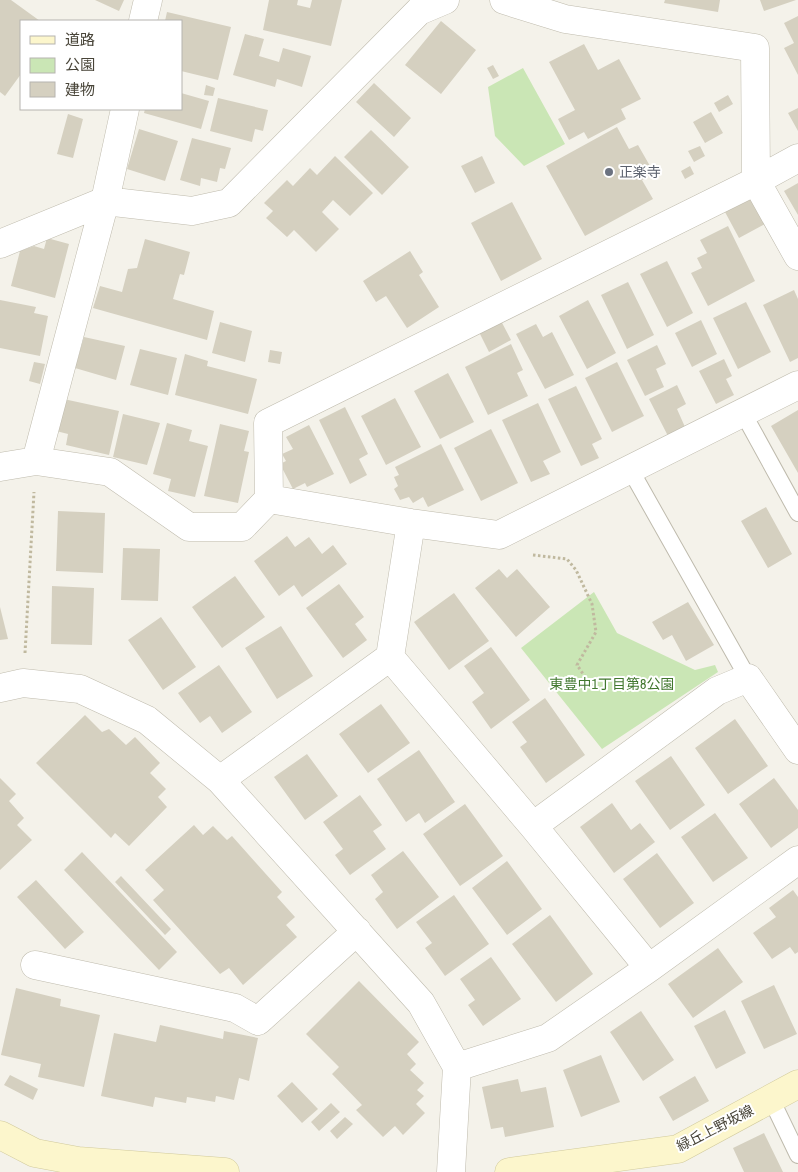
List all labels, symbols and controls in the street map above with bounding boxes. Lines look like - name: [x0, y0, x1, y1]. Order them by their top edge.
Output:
- legend: [20, 20, 182, 110]
- text: 道路: [65, 29, 95, 50]
- text: 公園: [65, 54, 95, 75]
- text: 建物: [65, 79, 95, 100]
- place label: 正楽寺: [619, 163, 661, 181]
- marker: 正楽寺: [603, 166, 615, 178]
- park label: 東豊中1丁目第8公園: [550, 675, 674, 693]
- street label: 緑丘上野坂線: [673, 1101, 757, 1155]

